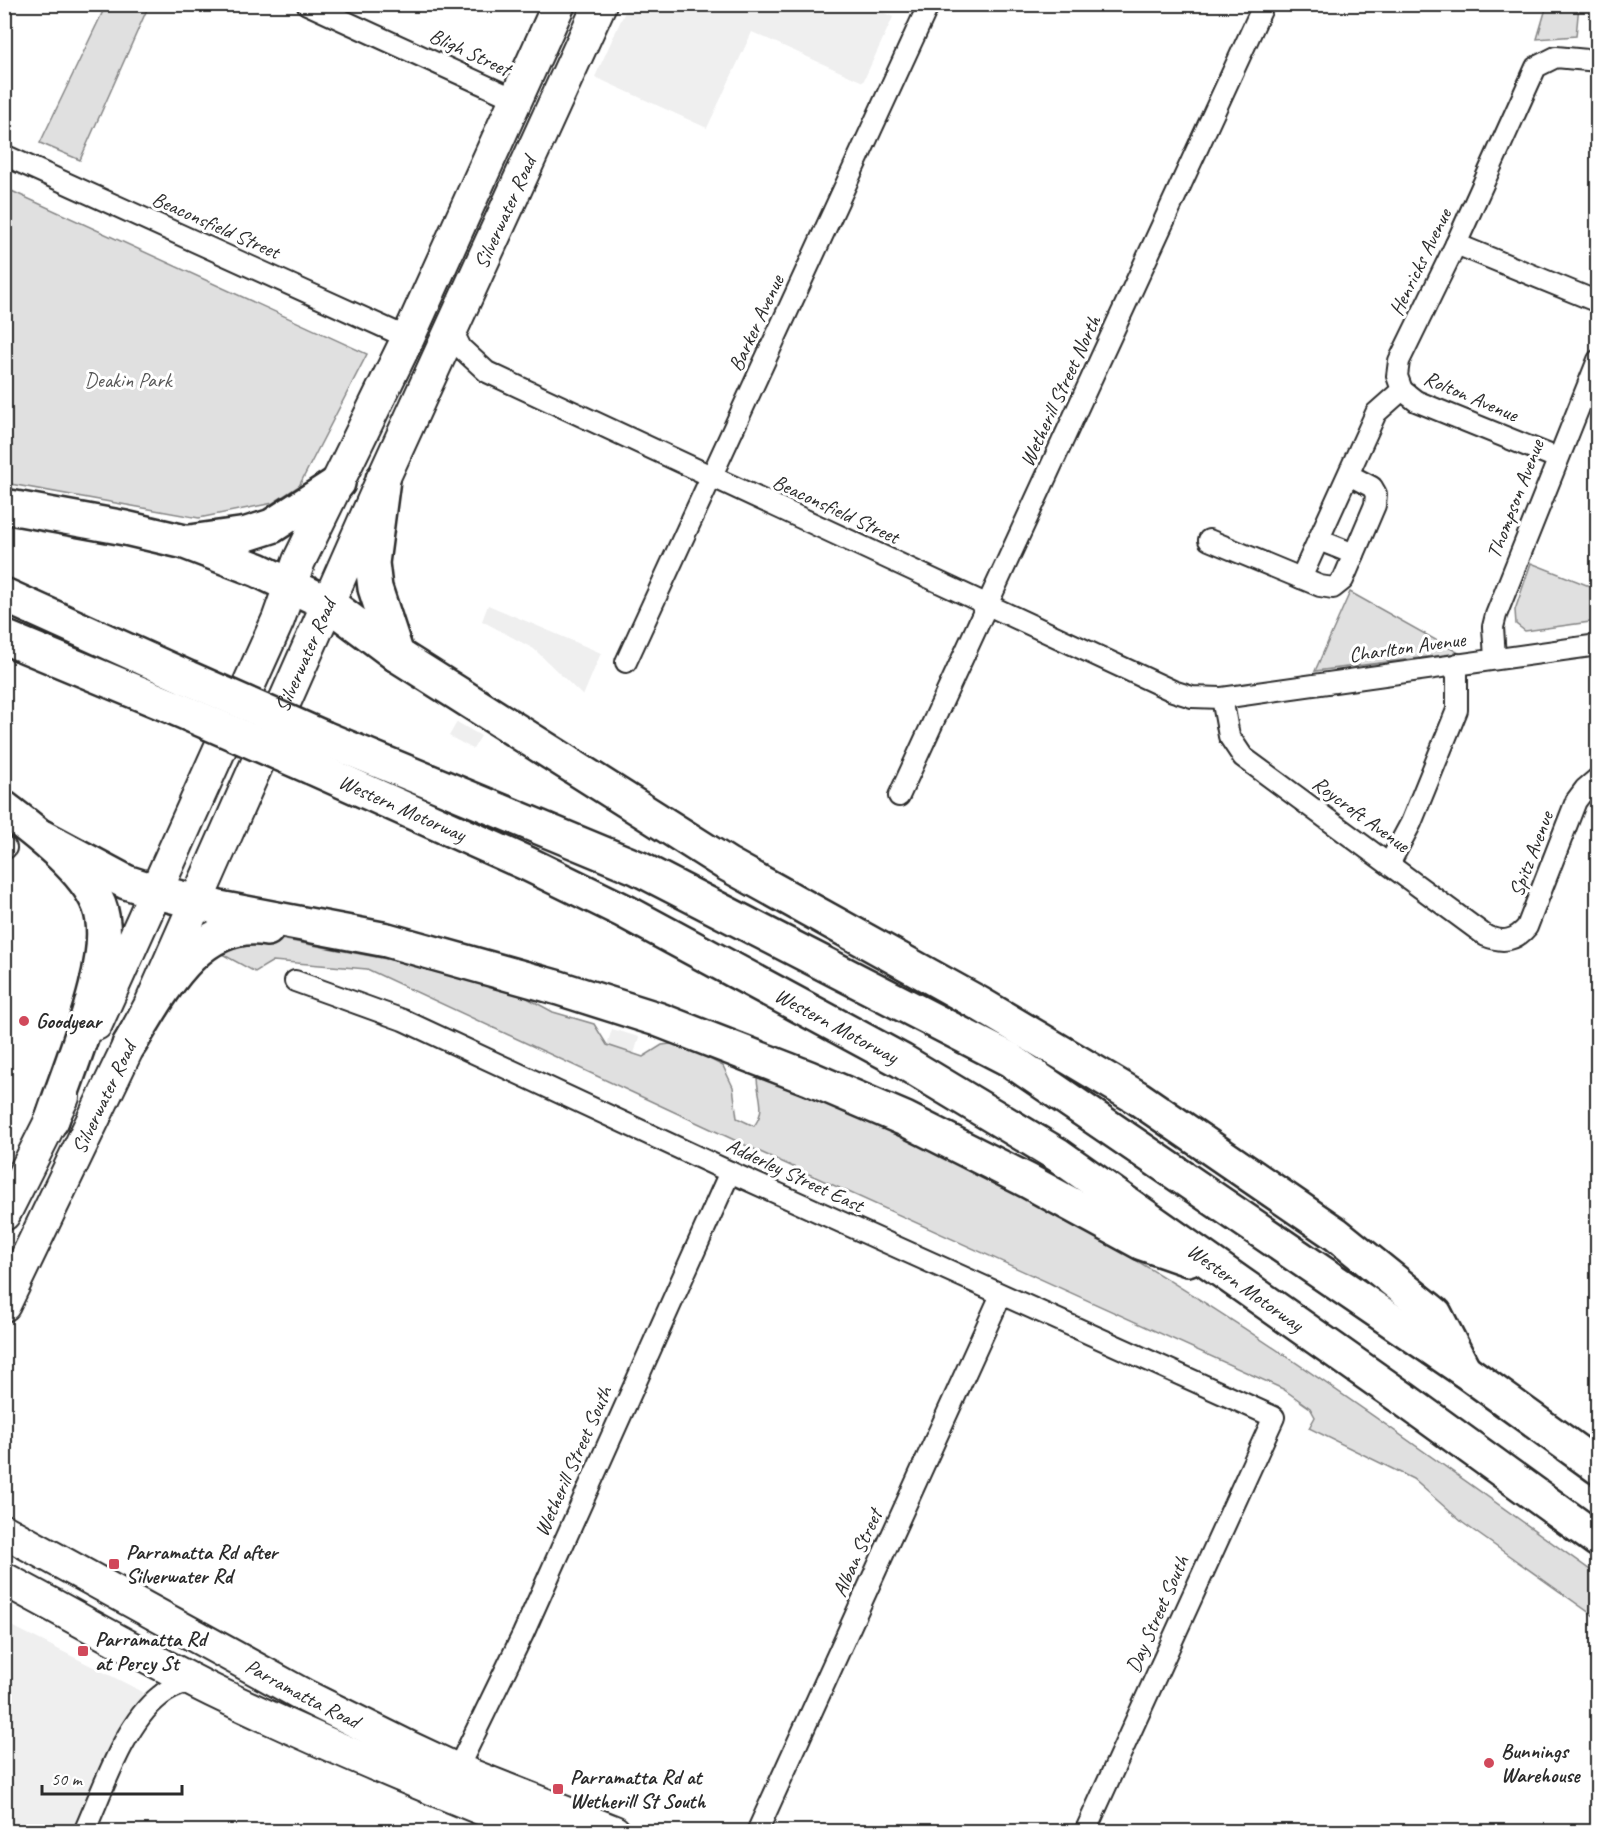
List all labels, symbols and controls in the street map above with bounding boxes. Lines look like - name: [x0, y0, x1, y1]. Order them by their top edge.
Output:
- street label: Bligh Street: [426, 22, 517, 83]
- street label: Silverwater Road: [468, 149, 543, 273]
- street label: Beaconsfield Street: [148, 185, 286, 265]
- street label: Henricks Avenue: [1383, 203, 1458, 320]
- street label: Barker Avenue: [722, 270, 790, 375]
- street label: Wetherill Street North: [1014, 310, 1107, 471]
- street label: Rolton Avenue: [1420, 365, 1523, 428]
- park label: Deakin Park: [84, 367, 174, 393]
- street label: Thompson Avenue: [1480, 435, 1550, 562]
- street label: Beaconsfield Street: [769, 468, 905, 550]
- street label: Silverwater Road: [269, 592, 343, 716]
- street label: Charlton Avenue: [1347, 626, 1468, 668]
- street label: Western Motorway: [335, 768, 471, 848]
- street label: Roycroft Avenue: [1308, 770, 1415, 859]
- street label: Spitz Avenue: [1503, 806, 1560, 900]
- street label: Western Motorway: [770, 982, 904, 1070]
- place label: Goodyear: [36, 1008, 104, 1035]
- marker: Goodyear: [17, 1014, 31, 1028]
- street label: Silverwater Road: [66, 1034, 143, 1158]
- street label: Adderley Street East: [722, 1132, 869, 1219]
- street label: Western Motorway: [1182, 1237, 1310, 1338]
- street label: Wetherill Street South: [528, 1381, 618, 1540]
- street label: Alban Street: [826, 1503, 889, 1601]
- place label: Parramatta Rd after Silverwater Rd: [126, 1539, 280, 1589]
- street label: Day Street South: [1120, 1551, 1195, 1676]
- marker: Parramatta Rd after Silverwater Rd: [107, 1557, 121, 1571]
- place label: Parramatta Rd at Percy St: [95, 1626, 209, 1676]
- marker: Parramatta Rd at Percy St: [76, 1644, 90, 1658]
- street label: Parramatta Road: [241, 1653, 367, 1735]
- place label: Bunnings Warehouse: [1501, 1738, 1582, 1788]
- marker: Bunnings Warehouse: [1482, 1756, 1496, 1770]
- scale bar: [42, 1758, 182, 1796]
- place label: Parramatta Rd at Wetherill St South: [570, 1764, 706, 1814]
- text: 50 m: [51, 1768, 84, 1790]
- marker: Parramatta Rd at Wetherill St South: [551, 1782, 565, 1796]

